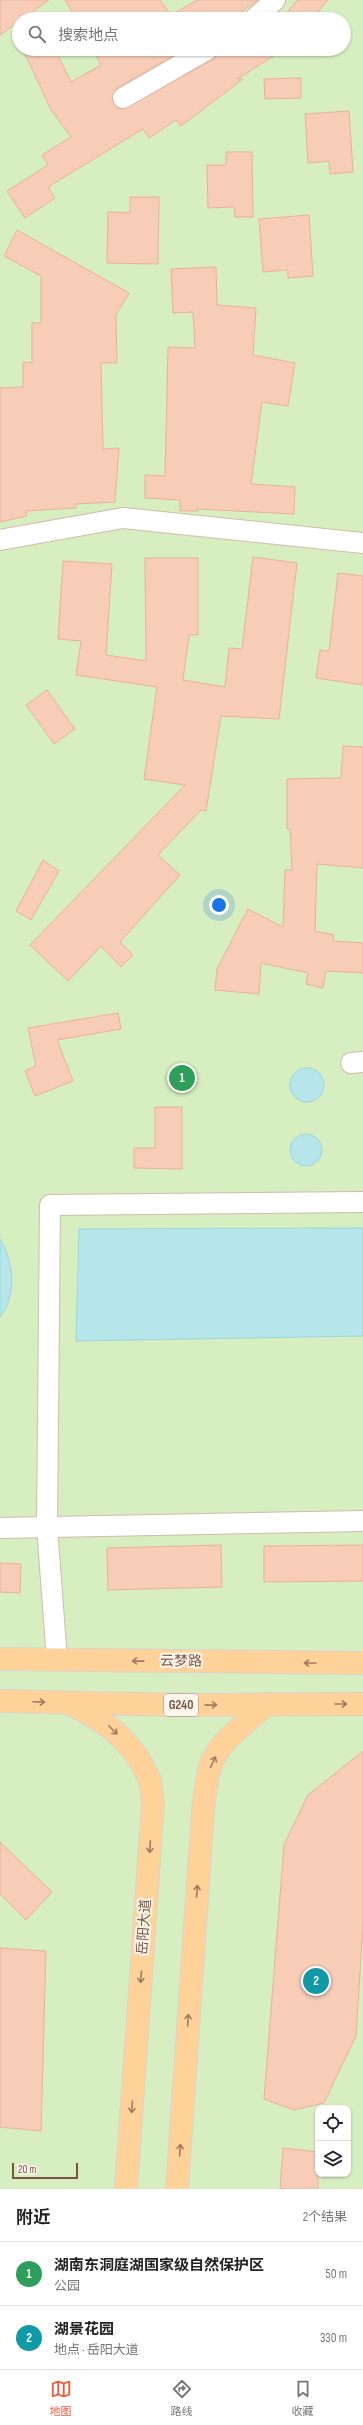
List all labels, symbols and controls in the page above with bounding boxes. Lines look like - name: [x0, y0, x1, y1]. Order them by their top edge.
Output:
- search box: [12, 12, 351, 56]
- icon: search: [26, 23, 48, 45]
- text: 搜索地点: [58, 26, 118, 45]
- your location: [209, 895, 229, 915]
- pin: 1: [169, 1063, 195, 1093]
- street label: 云梦路: [160, 1652, 202, 1670]
- one-way arrow: [132, 1657, 145, 1665]
- one-way arrow: [304, 1659, 317, 1667]
- road number: G240: [164, 1694, 198, 1716]
- one-way arrow: [32, 1699, 45, 1706]
- one-way arrow: [334, 1700, 347, 1708]
- one-way arrow: [204, 1701, 217, 1709]
- one-way arrow: [108, 1725, 118, 1735]
- one-way arrow: [210, 1757, 217, 1769]
- one-way arrow: [146, 1840, 153, 1853]
- one-way arrow: [194, 1885, 201, 1898]
- street label: 岳阳大道: [134, 1898, 154, 1956]
- pin: 2: [303, 1966, 329, 1996]
- one-way arrow: [137, 1970, 144, 1983]
- one-way arrow: [185, 2014, 192, 2027]
- one-way arrow: [128, 2100, 135, 2113]
- map controls: [315, 2105, 351, 2177]
- button: locate: [315, 2105, 351, 2141]
- button: layers: [315, 2141, 351, 2177]
- one-way arrow: [176, 2144, 183, 2157]
- scale bar: [12, 2161, 78, 2180]
- text: 20 m: [18, 2163, 36, 2176]
- text: 附近: [16, 2208, 50, 2228]
- text: 2个结果: [303, 2209, 347, 2225]
- text: 湖南东洞庭湖国家级自然保护区: [54, 2256, 264, 2275]
- text: 1: [26, 2266, 32, 2282]
- text: 50 m: [326, 2266, 347, 2282]
- text: 公园: [54, 2278, 80, 2294]
- text: 湖景花园: [54, 2320, 114, 2339]
- text: 2: [26, 2330, 32, 2346]
- text: 330 m: [320, 2330, 347, 2346]
- text: 地点 · 岳阳大道: [54, 2342, 139, 2358]
- tab: 地图: [50, 2378, 72, 2418]
- tab: 路线: [171, 2378, 193, 2418]
- tab: 收藏: [292, 2378, 314, 2418]

